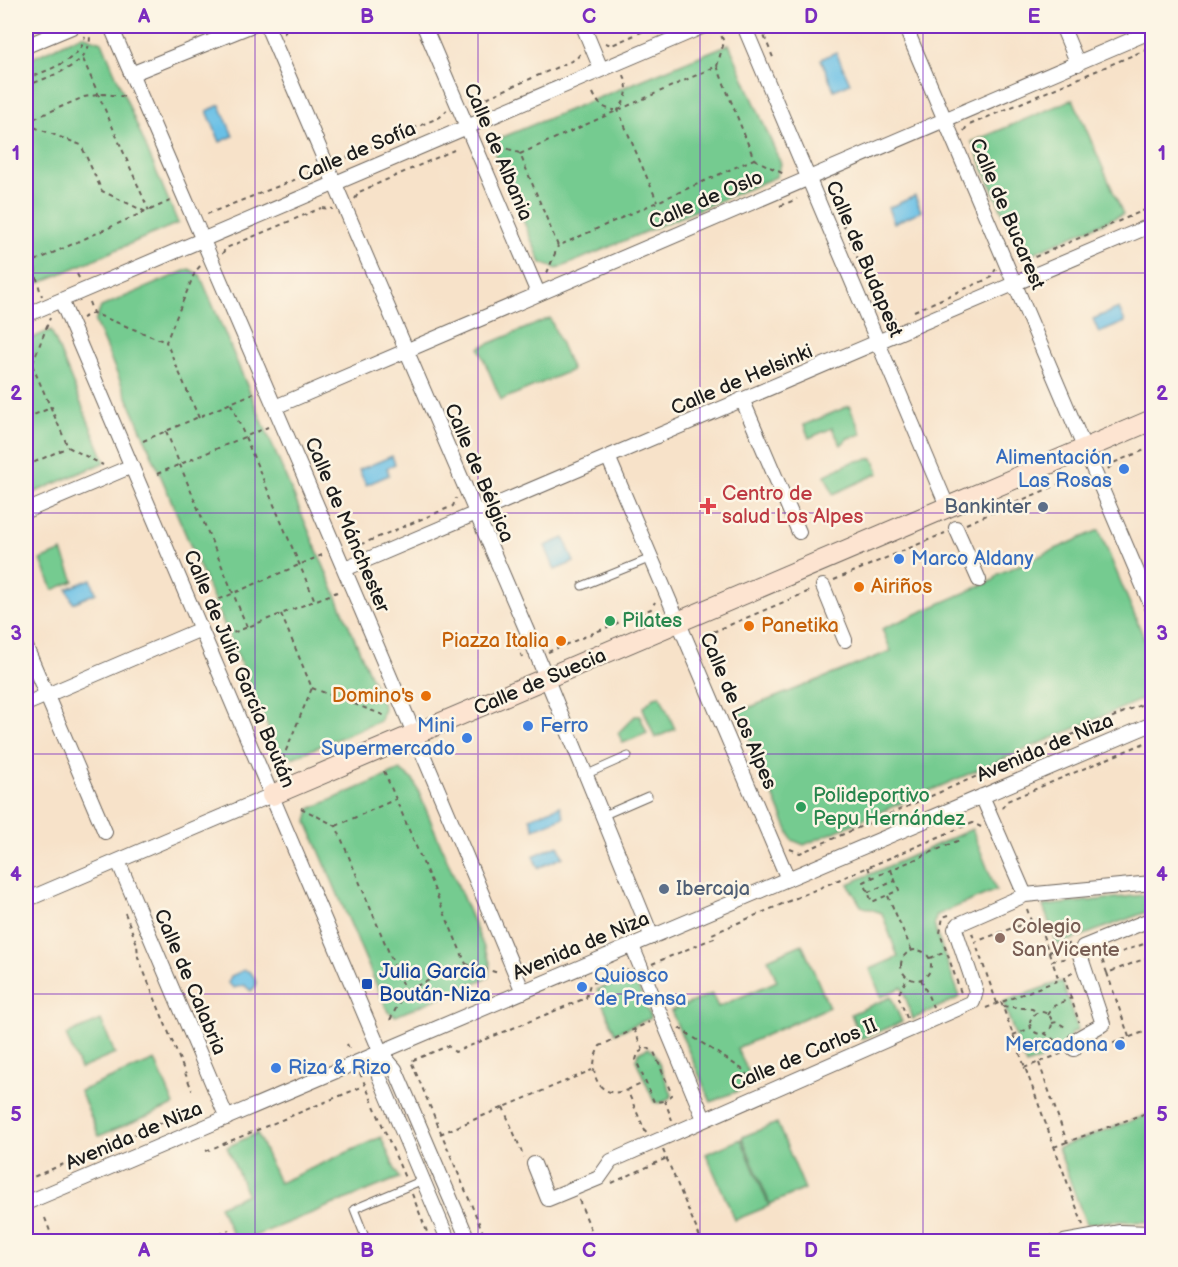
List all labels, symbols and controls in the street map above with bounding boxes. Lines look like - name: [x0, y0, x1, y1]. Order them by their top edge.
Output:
- text: A: [137, 5, 151, 29]
- text: B: [360, 5, 374, 29]
- text: C: [582, 5, 596, 29]
- text: D: [804, 5, 818, 29]
- text: E: [1028, 5, 1041, 29]
- street label: Calle de Albania: [458, 80, 538, 224]
- street label: Calle de Sofía: [295, 116, 419, 188]
- street label: Calle de Bucarest: [964, 135, 1050, 293]
- text: 1: [12, 142, 20, 166]
- text: 1: [1158, 142, 1166, 166]
- street label: Calle de Oslo: [646, 165, 766, 235]
- street label: Calle de Budapest: [820, 177, 908, 341]
- street label: Calle de Helsinki: [668, 339, 816, 421]
- text: 2: [10, 382, 22, 406]
- text: 2: [1156, 382, 1168, 406]
- street label: Calle de Bélgica: [439, 400, 519, 546]
- street label: Calle de Mánchester: [299, 434, 395, 617]
- place label: Alimentación Las Rosas: [996, 446, 1112, 493]
- marker: Alimentación Las Rosas: [1117, 462, 1131, 476]
- place label: Centro de salud Los Alpes: [722, 482, 863, 529]
- place label: Bankinter: [944, 495, 1032, 519]
- marker: Centro de salud Los Alpes: [699, 497, 717, 515]
- marker: Bankinter: [1036, 500, 1050, 514]
- street label: Calle de Julia García Boután: [178, 546, 300, 792]
- place label: Marco Aldany: [911, 547, 1033, 571]
- marker: Marco Aldany: [892, 552, 906, 566]
- place label: Airiños: [871, 575, 932, 599]
- marker: Airiños: [852, 580, 866, 594]
- place label: Pilates: [622, 609, 682, 633]
- marker: Pilates: [603, 614, 617, 628]
- place label: Panetika: [761, 614, 839, 638]
- marker: Panetika: [742, 619, 756, 633]
- text: 3: [10, 622, 22, 646]
- text: 3: [1156, 622, 1168, 646]
- place label: Piazza Italia: [441, 629, 549, 653]
- street label: Calle de Los Alpes: [694, 629, 782, 793]
- marker: Piazza Italia: [554, 634, 568, 648]
- street label: Calle de Suecia: [470, 643, 610, 721]
- place label: Domino's: [332, 684, 414, 708]
- marker: Domino's: [419, 689, 433, 703]
- street label: Avenida de Niza: [973, 708, 1117, 788]
- place label: Mini Supermercado: [321, 714, 455, 761]
- place label: Ferro: [540, 714, 589, 738]
- marker: Ferro: [521, 719, 535, 733]
- marker: Mini Supermercado: [460, 731, 474, 745]
- place label: Polideportivo Pepu Hernández: [813, 784, 965, 831]
- marker: Polideportivo Pepu Hernández: [794, 800, 808, 814]
- text: 4: [10, 863, 22, 887]
- text: 4: [1156, 863, 1168, 887]
- place label: Ibercaja: [676, 877, 750, 901]
- marker: Ibercaja: [657, 882, 671, 896]
- street label: Calle de Calabria: [148, 906, 232, 1058]
- street label: Avenida de Niza: [509, 906, 653, 986]
- place label: Colegio San Vicente: [1012, 915, 1120, 962]
- marker: Colegio San Vicente: [993, 931, 1007, 945]
- place label: Julia García Boután-Niza: [379, 960, 491, 1007]
- place label: Quiosco de Prensa: [594, 964, 686, 1011]
- marker: Julia García Boután-Niza: [360, 977, 374, 991]
- marker: Quiosco de Prensa: [575, 980, 589, 994]
- street label: Calle de Carlos II: [727, 1013, 881, 1097]
- place label: Mercadona: [1005, 1033, 1108, 1057]
- marker: Mercadona: [1113, 1038, 1127, 1052]
- place label: Riza & Rizo: [288, 1056, 391, 1080]
- marker: Riza & Rizo: [269, 1061, 283, 1075]
- street label: Avenida de Niza: [62, 1096, 206, 1176]
- text: 5: [10, 1103, 22, 1127]
- text: 5: [1156, 1103, 1168, 1127]
- text: A: [137, 1239, 151, 1263]
- text: B: [360, 1239, 374, 1263]
- text: C: [582, 1239, 596, 1263]
- text: D: [804, 1239, 818, 1263]
- text: E: [1028, 1239, 1041, 1263]

